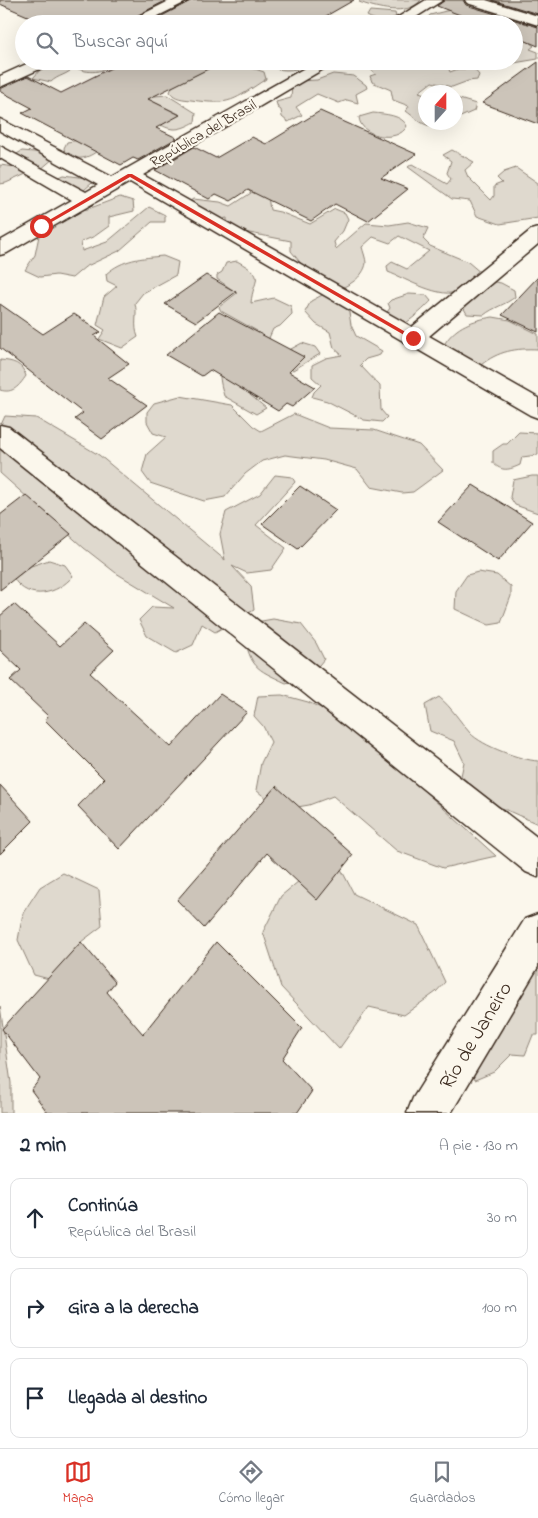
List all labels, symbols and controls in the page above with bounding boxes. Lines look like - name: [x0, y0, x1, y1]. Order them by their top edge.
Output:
- search box: [15, 15, 523, 70]
- icon: search: [33, 29, 61, 57]
- text: Buscar aquí: [73, 29, 168, 56]
- north arrow: [418, 85, 463, 130]
- street label: República del Brasil: [146, 94, 261, 173]
- route start: [30, 215, 53, 238]
- route end: [402, 327, 425, 350]
- street label: Río de Janeiro: [433, 977, 521, 1095]
- text: 2 min: [20, 1131, 66, 1161]
- text: A pie · 130 m: [439, 1134, 518, 1158]
- text: Continúa: [68, 1193, 138, 1220]
- icon: ahead: [21, 1204, 49, 1232]
- text: 30 m: [487, 1206, 517, 1230]
- text: República del Brasil: [68, 1220, 196, 1244]
- icon: right: [21, 1294, 49, 1322]
- text: Gira a la derecha: [68, 1295, 199, 1322]
- text: 100 m: [482, 1296, 517, 1320]
- icon: arrive: [21, 1384, 49, 1412]
- text: Llegada al destino: [68, 1385, 207, 1412]
- tab: Mapa: [62, 1458, 94, 1509]
- tab: Cómo llegar: [219, 1458, 284, 1509]
- tab: Guardados: [409, 1458, 476, 1509]

